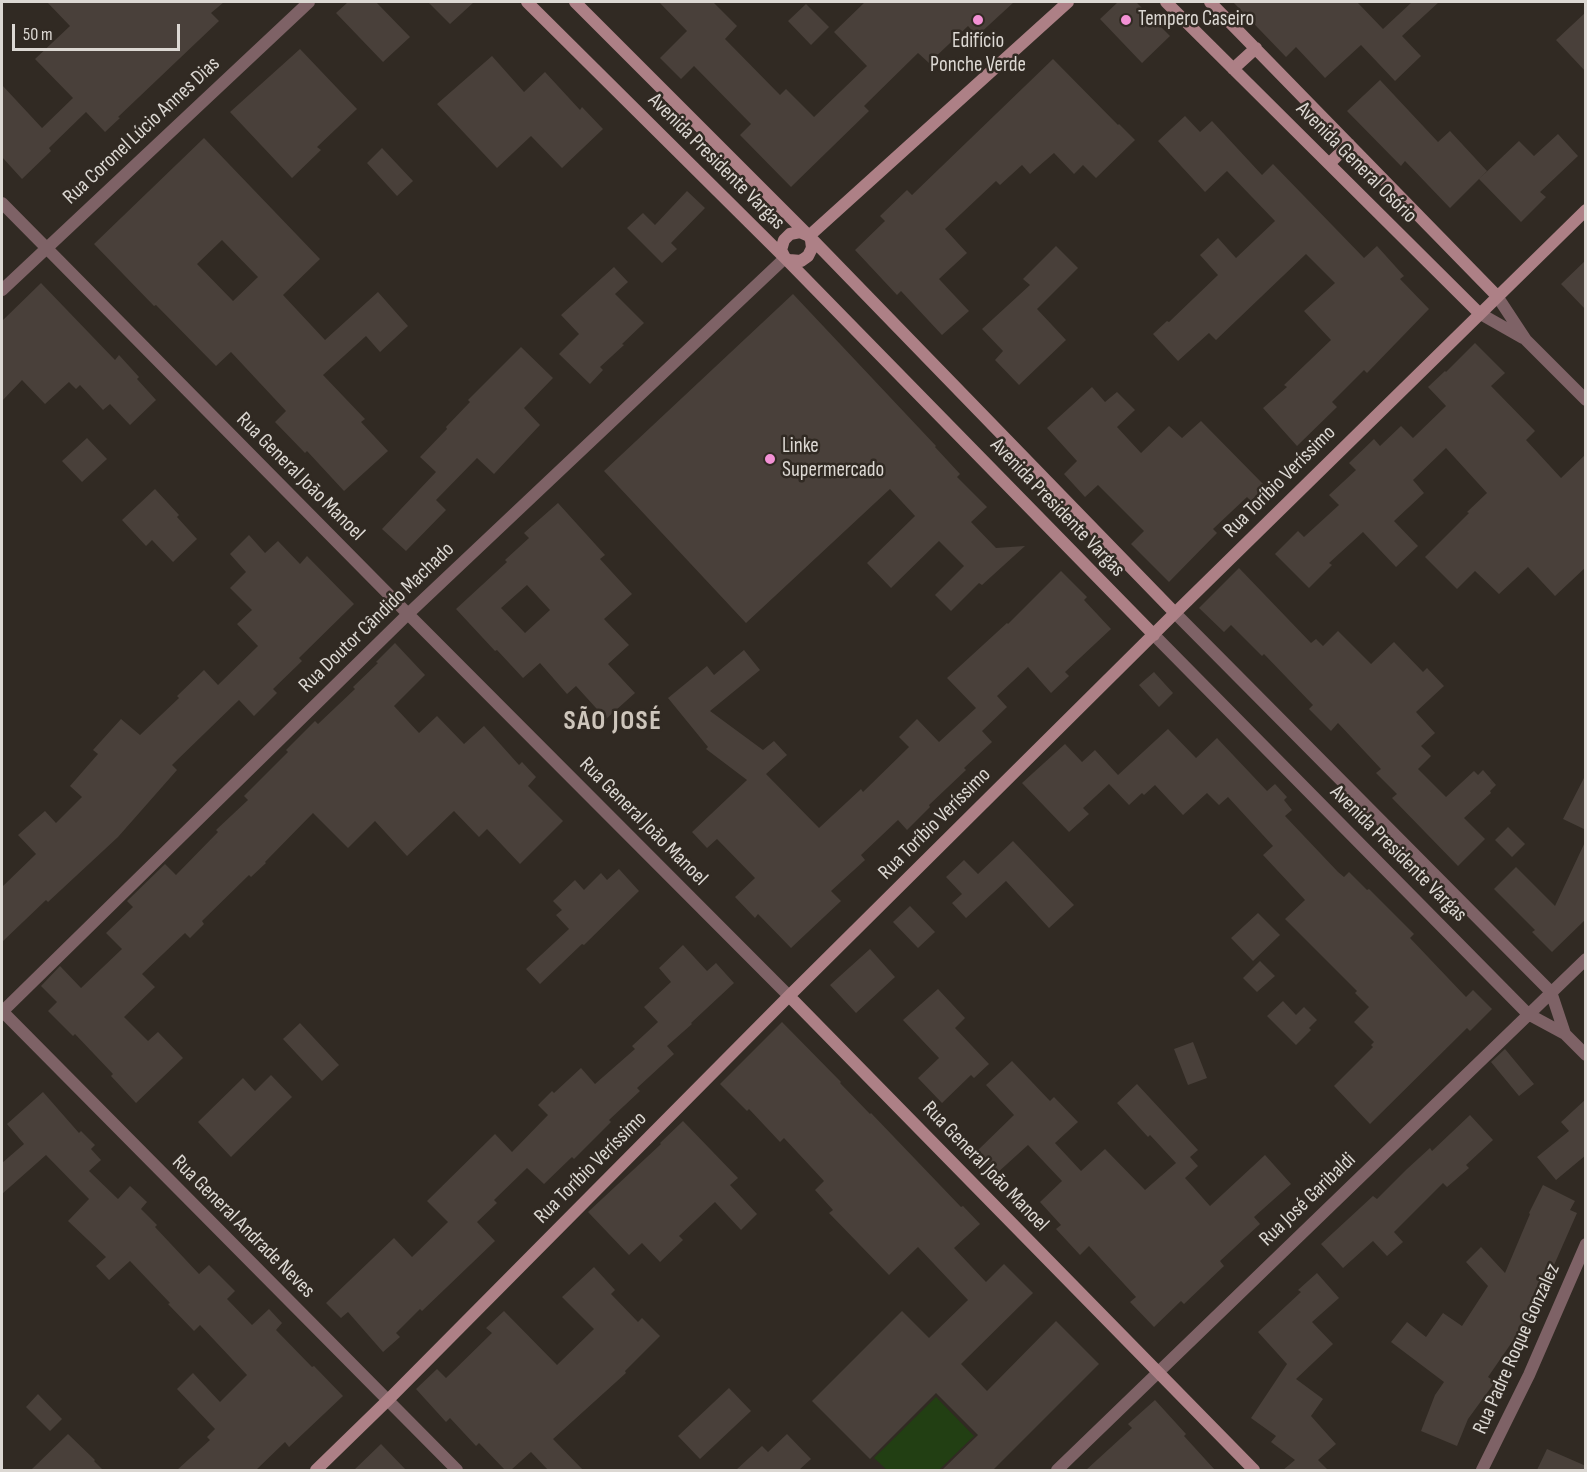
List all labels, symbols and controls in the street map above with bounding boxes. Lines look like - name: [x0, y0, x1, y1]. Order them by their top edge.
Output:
- place label: Tempero Caseiro: [1138, 7, 1254, 33]
- scale bar: [15, 12, 183, 50]
- marker: Edifício Ponche Verde: [971, 13, 985, 27]
- marker: Tempero Caseiro: [1119, 13, 1133, 27]
- text: 50 m: [23, 24, 53, 45]
- place label: Edifício Ponche Verde: [930, 29, 1026, 79]
- street label: Rua Coronel Lúcio Annes Dias: [58, 52, 226, 210]
- street label: Avenida Presidente Vargas: [642, 88, 790, 236]
- street label: Avenida General Osório: [1290, 97, 1422, 229]
- street label: Rua General João Manoel: [231, 408, 369, 546]
- street label: Rua Toríbio Veríssimo: [1219, 421, 1341, 543]
- street label: Avenida Presidente Vargas: [984, 433, 1130, 583]
- place label: Linke Supermercado: [782, 434, 884, 484]
- marker: Linke Supermercado: [763, 452, 777, 466]
- street label: Rua Doutor Cândido Machado: [294, 537, 460, 699]
- district label: SÃO JOSÉ: [564, 706, 662, 738]
- street label: Rua General João Manoel: [574, 753, 712, 891]
- street label: Rua Toríbio Veríssimo: [874, 763, 996, 885]
- street label: Avenida Presidente Vargas: [1324, 780, 1472, 928]
- street label: Rua General João Manoel: [917, 1097, 1053, 1237]
- street label: Rua Toríbio Veríssimo: [530, 1107, 652, 1229]
- street label: Rua José Garibaldi: [1255, 1148, 1361, 1252]
- street label: Rua General Andrade Neves: [166, 1150, 320, 1304]
- street label: Rua Padre Roque Gonzalez: [1468, 1260, 1566, 1438]

